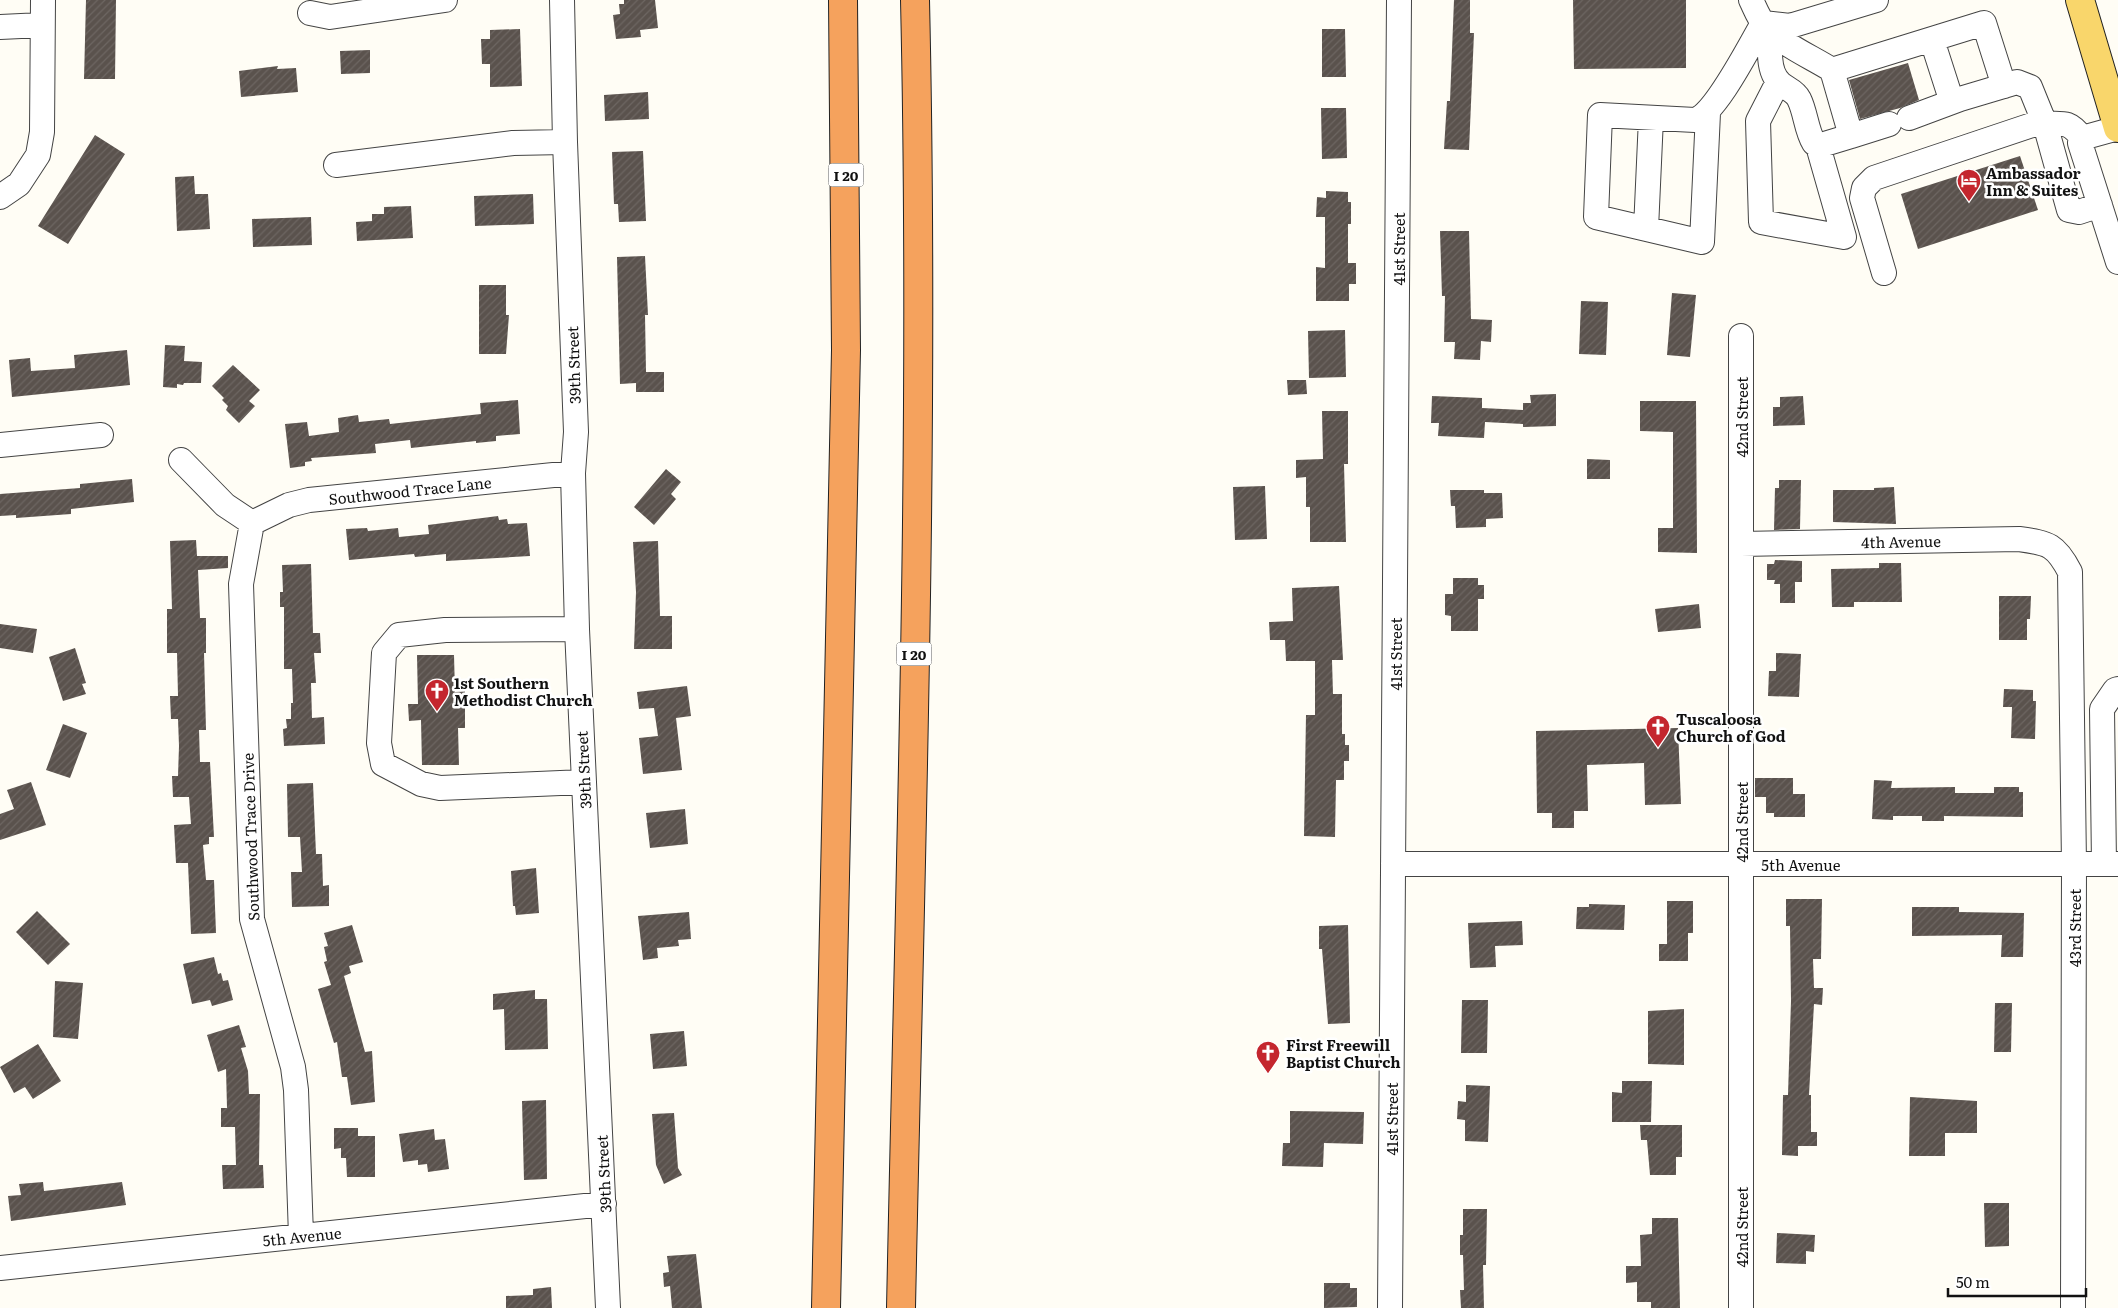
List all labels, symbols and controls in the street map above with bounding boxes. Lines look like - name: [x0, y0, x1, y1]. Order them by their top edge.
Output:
- place label: Ambassador Inn & Suites: [1986, 161, 2081, 201]
- road number: I 20: [828, 164, 864, 186]
- hotel icon: Ambassador Inn & Suites: [1956, 168, 1982, 202]
- street label: 41st Street: [1387, 213, 1410, 285]
- street label: 39th Street: [560, 326, 586, 404]
- street label: 42nd Street: [1730, 377, 1753, 457]
- street label: Southwood Trace Lane: [327, 470, 493, 510]
- street label: 4th Avenue: [1861, 529, 1941, 553]
- street label: 41st Street: [1384, 618, 1407, 690]
- road number: I 20: [896, 642, 932, 666]
- place label: 1st Southern Methodist Church: [454, 671, 593, 711]
- church icon: 1st Southern Methodist Church: [424, 678, 450, 712]
- place label: Tuscaloosa Church of God: [1676, 707, 1786, 747]
- church icon: Tuscaloosa Church of God: [1645, 714, 1671, 748]
- street label: 39th Street: [569, 731, 597, 809]
- street label: Southwood Trace Drive: [236, 752, 264, 921]
- street label: 42nd Street: [1730, 782, 1753, 862]
- street label: 5th Avenue: [1761, 853, 1841, 876]
- street label: 43rd Street: [2063, 889, 2086, 967]
- place label: First Freewill Baptist Church: [1286, 1033, 1401, 1073]
- church icon: First Freewill Baptist Church: [1255, 1040, 1281, 1074]
- street label: 41st Street: [1380, 1083, 1403, 1155]
- street label: 39th Street: [589, 1135, 617, 1213]
- street label: 42nd Street: [1730, 1187, 1753, 1267]
- street label: 5th Avenue: [261, 1220, 343, 1252]
- scale bar: [1948, 1266, 2086, 1298]
- text: 50 m: [1956, 1270, 1990, 1293]

